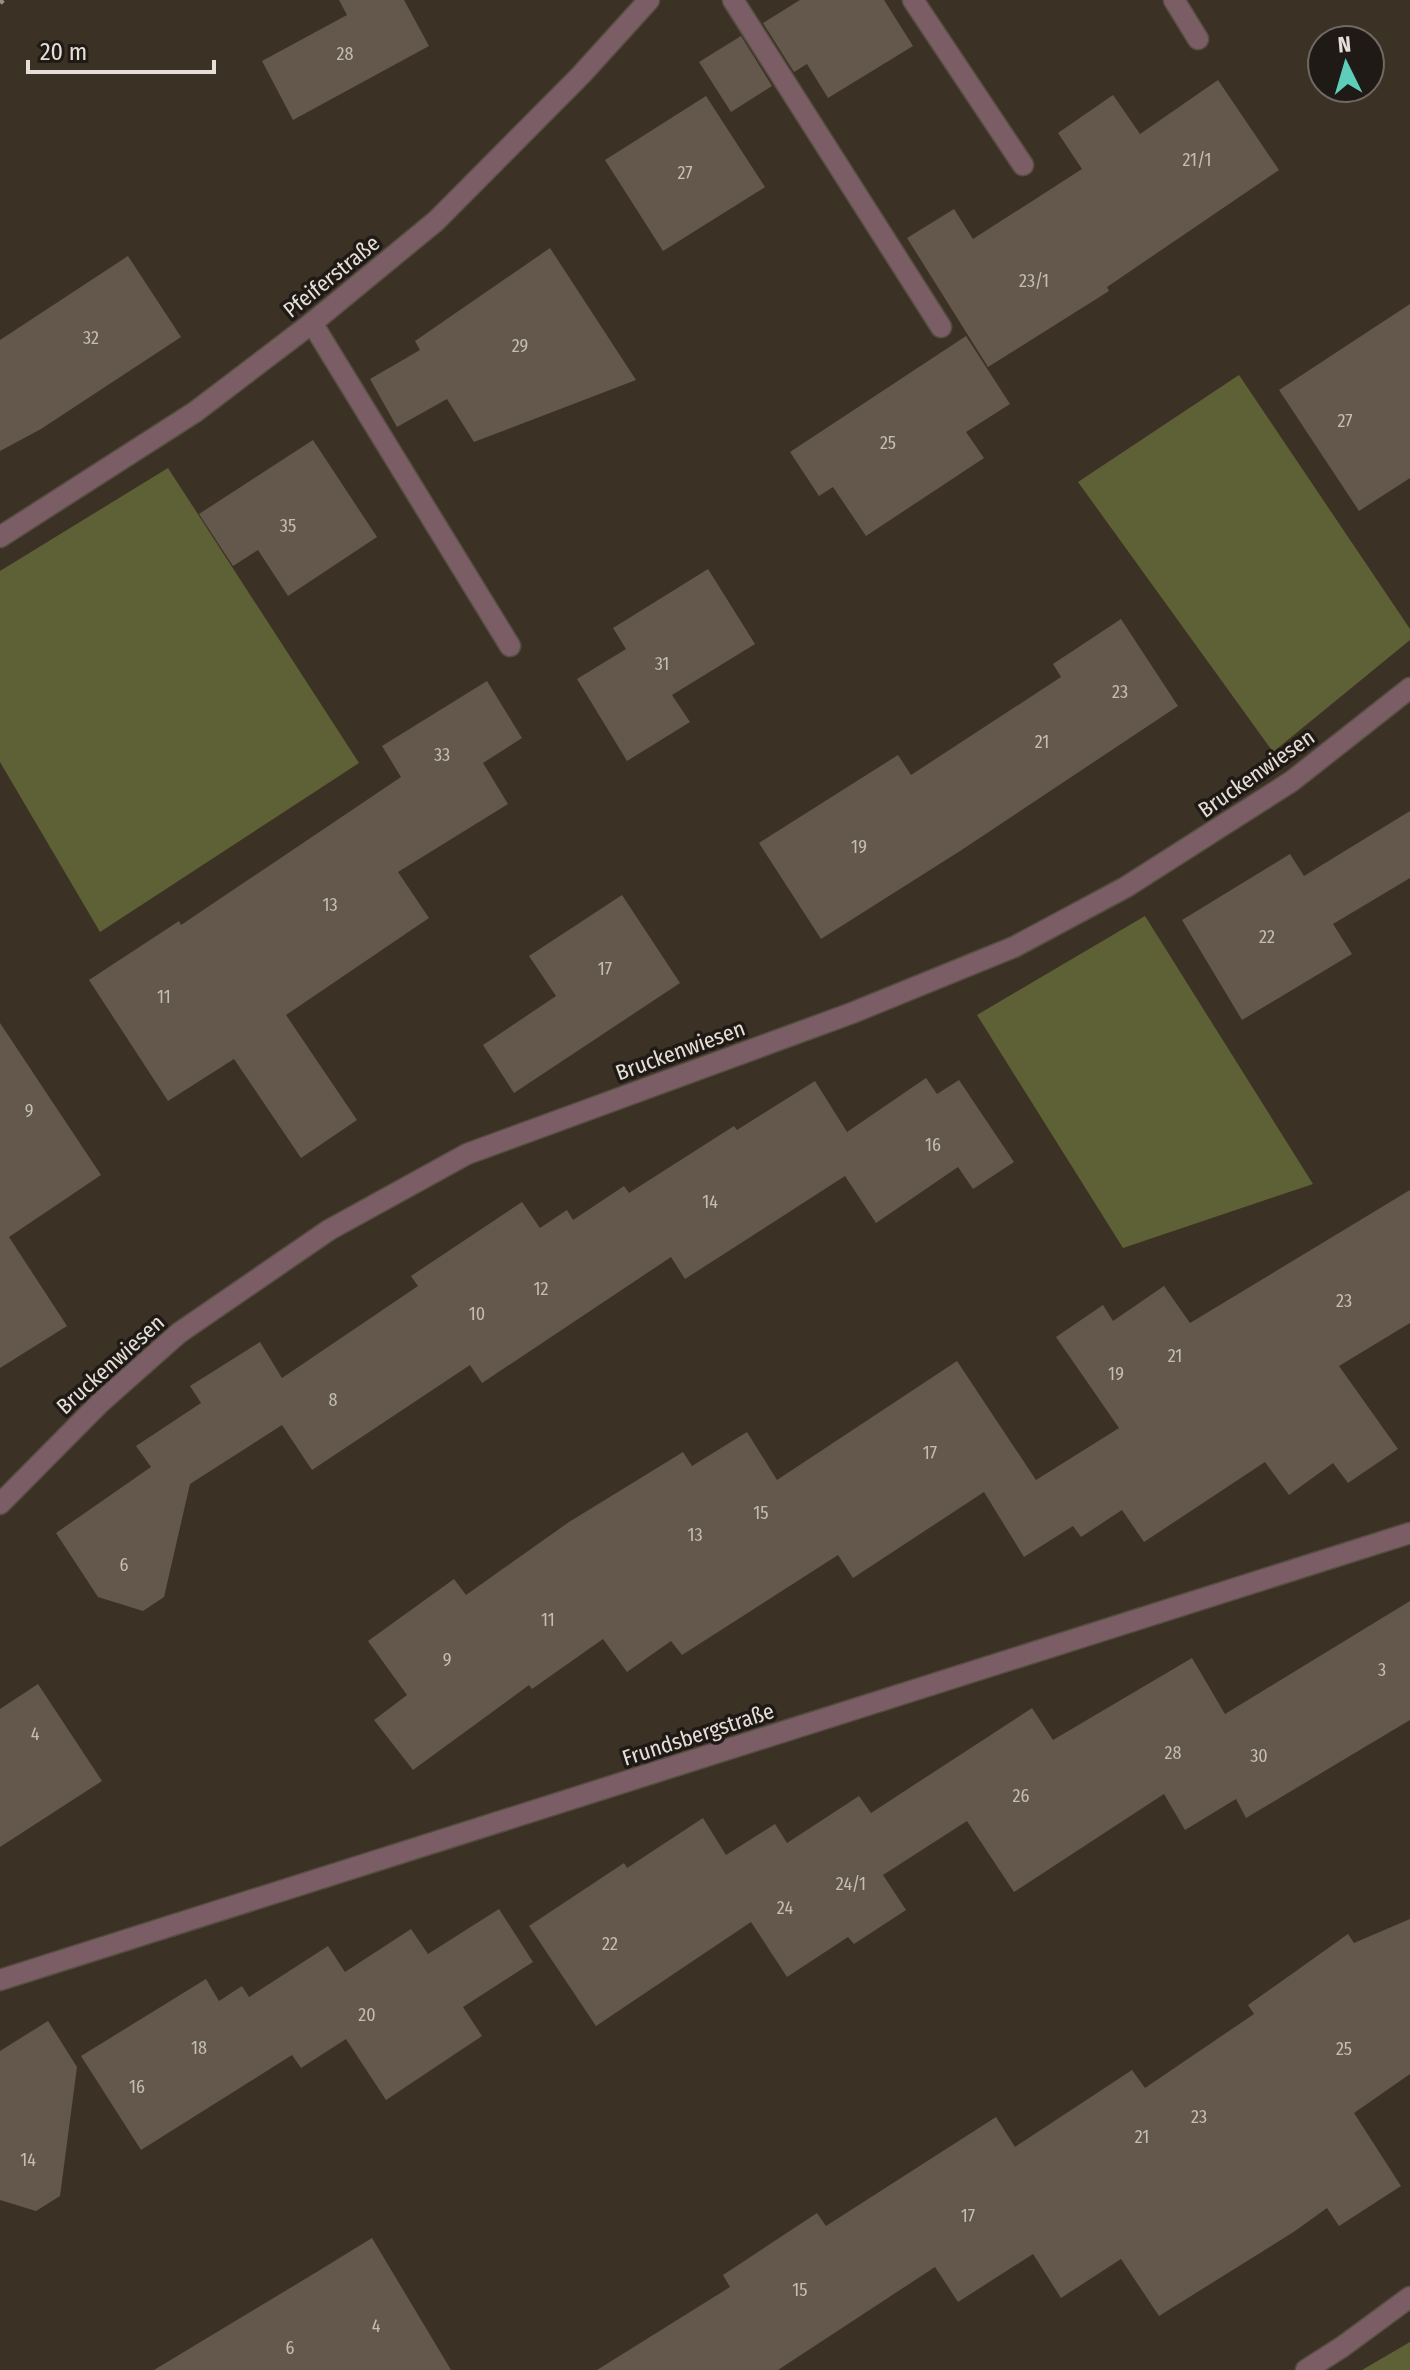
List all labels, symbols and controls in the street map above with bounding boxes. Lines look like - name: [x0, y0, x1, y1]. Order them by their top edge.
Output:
- scale bar: [28, 24, 214, 74]
- north arrow: [1306, 24, 1386, 104]
- text: N: [1337, 31, 1352, 59]
- text: 20 m: [40, 38, 87, 66]
- house number: 28: [337, 43, 353, 65]
- house number: 21/1: [1183, 149, 1211, 171]
- house number: 27: [677, 162, 693, 184]
- street label: Pfeiferstraße: [278, 229, 385, 323]
- house number: 23/1: [1019, 270, 1049, 292]
- house number: 32: [83, 327, 99, 349]
- house number: 29: [512, 335, 528, 357]
- house number: 27: [1337, 410, 1353, 432]
- house number: 25: [880, 432, 896, 454]
- house number: 35: [280, 515, 296, 537]
- house number: 31: [655, 653, 669, 675]
- house number: 23: [1112, 681, 1128, 703]
- street label: Bruckenwiesen: [1193, 723, 1320, 823]
- house number: 21: [1035, 731, 1049, 753]
- house number: 33: [434, 744, 450, 766]
- house number: 19: [851, 836, 867, 858]
- house number: 13: [322, 894, 338, 916]
- house number: 22: [1259, 926, 1275, 948]
- house number: 17: [598, 958, 612, 980]
- house number: 11: [157, 986, 171, 1008]
- street label: Bruckenwiesen: [612, 1015, 749, 1086]
- house number: 9: [25, 1100, 33, 1122]
- house number: 16: [925, 1134, 941, 1156]
- house number: 14: [702, 1191, 718, 1213]
- house number: 12: [534, 1278, 549, 1300]
- house number: 23: [1336, 1290, 1352, 1312]
- house number: 10: [469, 1303, 485, 1325]
- street label: Bruckenwiesen: [51, 1309, 170, 1420]
- house number: 21: [1168, 1345, 1182, 1367]
- house number: 19: [1108, 1363, 1124, 1385]
- house number: 8: [329, 1389, 338, 1411]
- house number: 17: [923, 1442, 937, 1464]
- house number: 15: [753, 1502, 769, 1524]
- house number: 13: [687, 1524, 703, 1546]
- house number: 6: [120, 1554, 129, 1576]
- house number: 11: [541, 1609, 555, 1631]
- house number: 9: [443, 1649, 451, 1671]
- house number: 3: [1378, 1659, 1386, 1681]
- street label: Frundsbergstraße: [619, 1697, 777, 1772]
- house number: 4: [31, 1723, 40, 1745]
- house number: 28: [1165, 1742, 1181, 1764]
- house number: 30: [1250, 1745, 1268, 1767]
- house number: 26: [1013, 1785, 1030, 1807]
- house number: 24/1: [836, 1873, 866, 1895]
- house number: 24: [777, 1897, 793, 1919]
- house number: 22: [602, 1933, 618, 1955]
- house number: 20: [358, 2004, 376, 2026]
- house number: 18: [191, 2037, 207, 2059]
- house number: 25: [1336, 2038, 1352, 2060]
- house number: 16: [129, 2076, 145, 2098]
- house number: 23: [1191, 2106, 1207, 2128]
- house number: 21: [1135, 2126, 1149, 2148]
- house number: 14: [20, 2149, 36, 2171]
- house number: 17: [961, 2205, 975, 2227]
- house number: 15: [792, 2279, 808, 2301]
- house number: 4: [372, 2315, 381, 2337]
- house number: 6: [286, 2337, 295, 2359]

